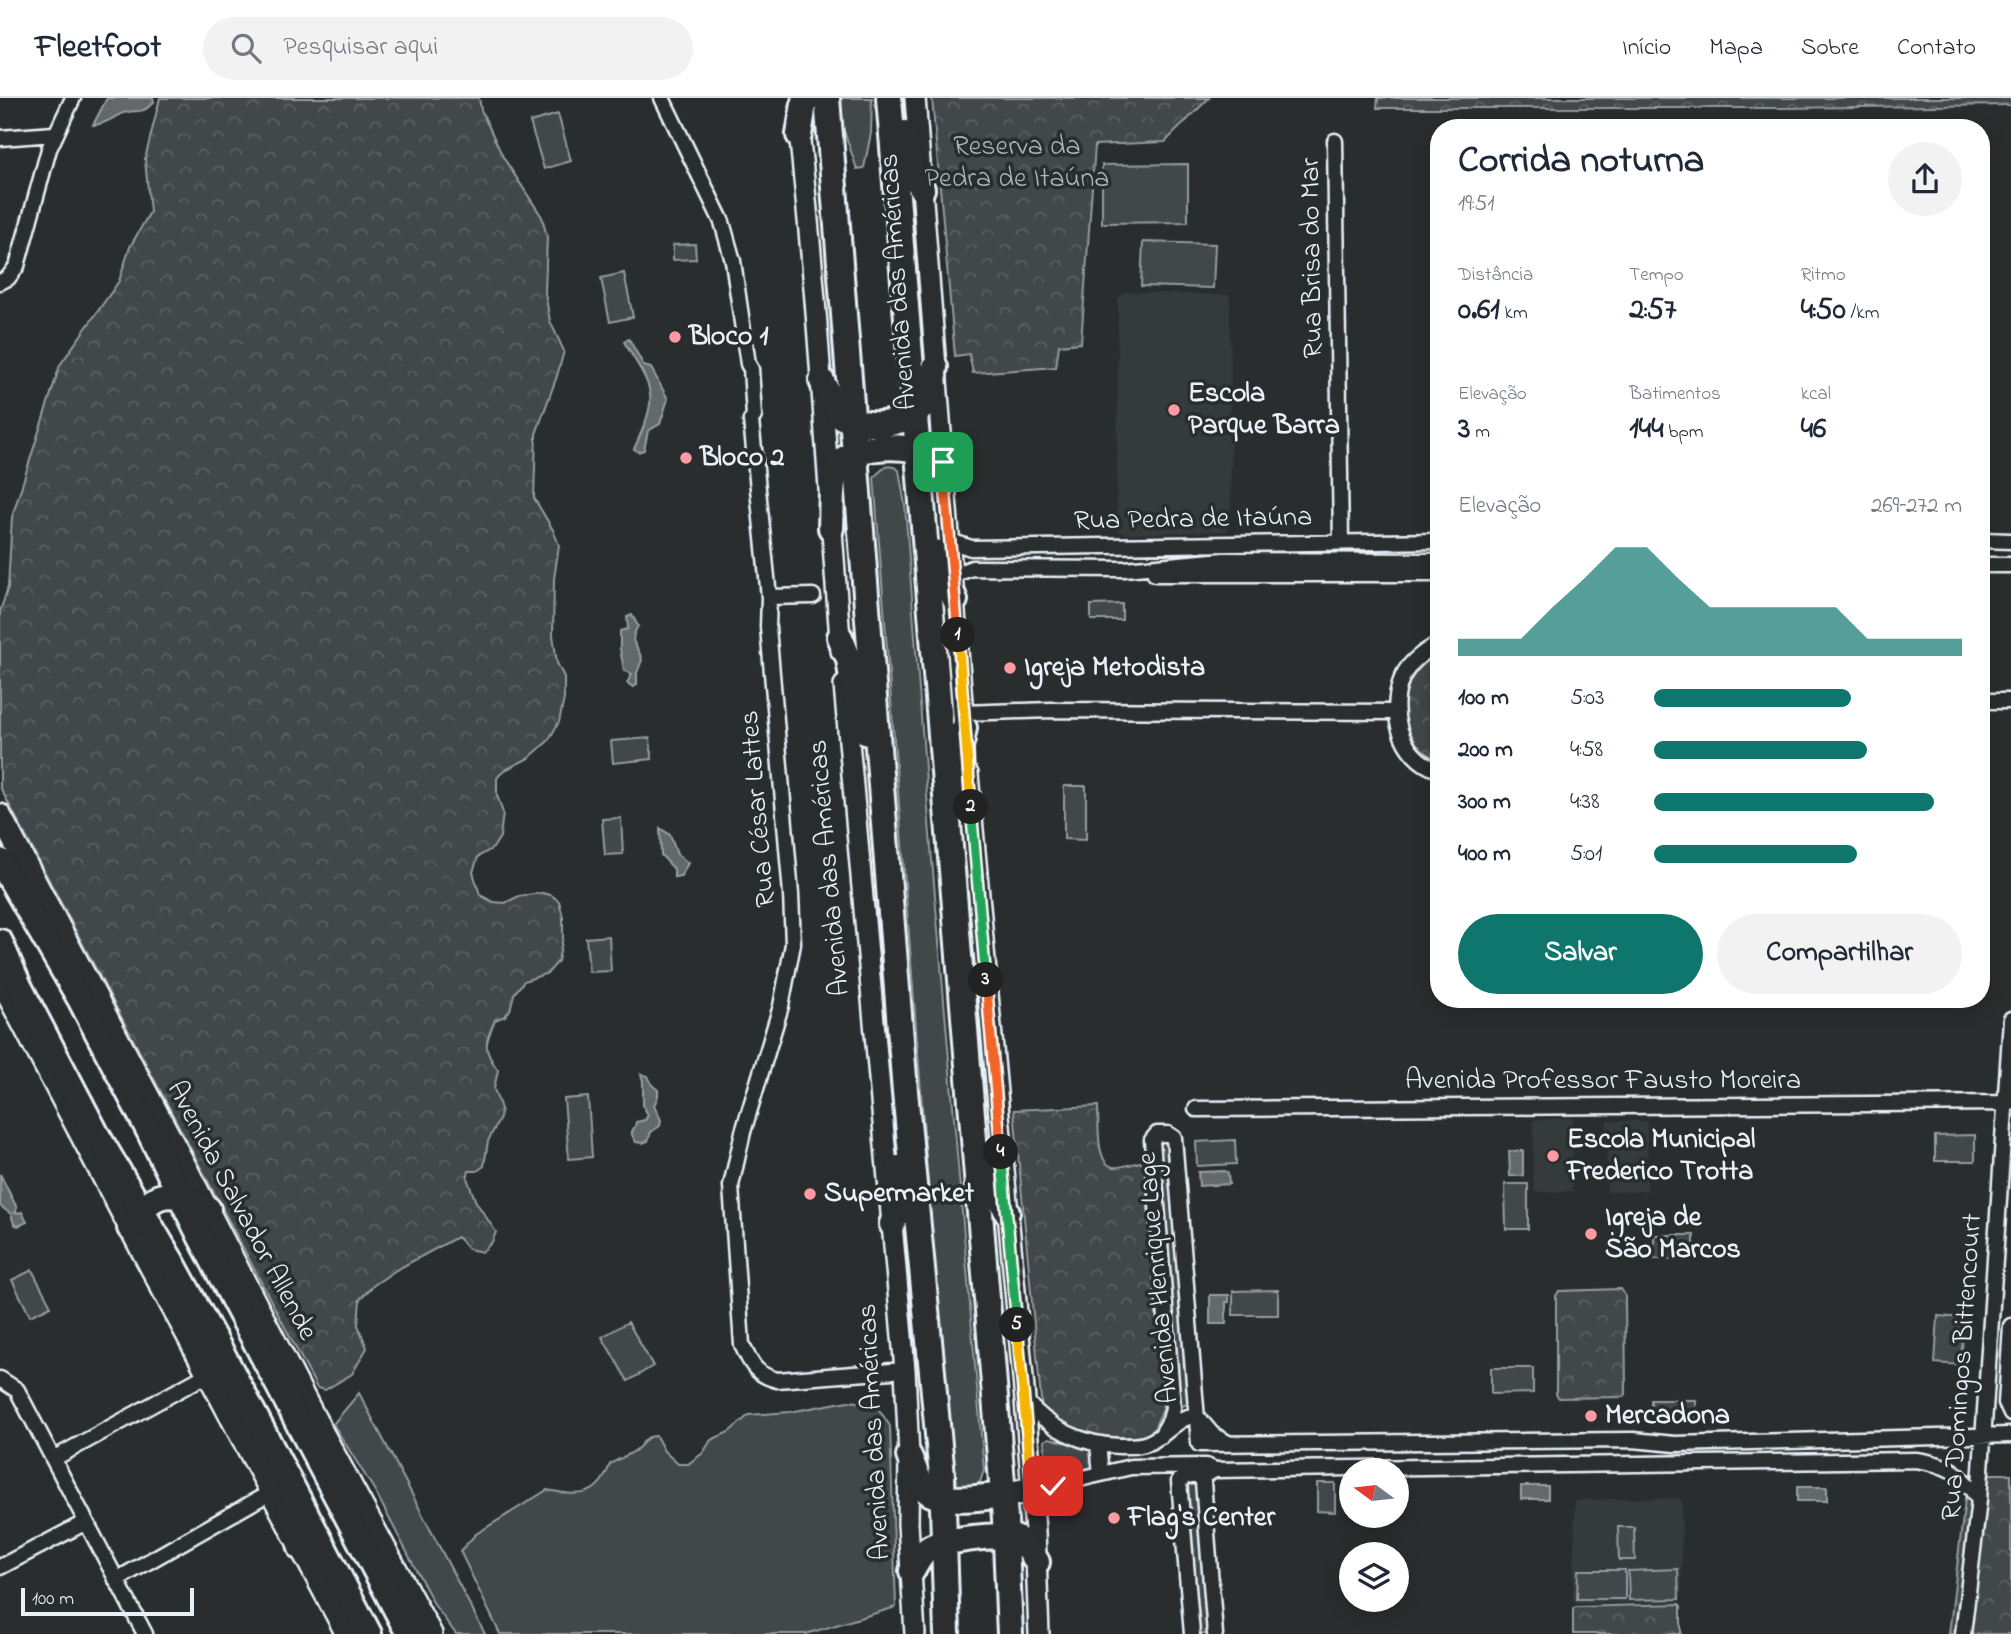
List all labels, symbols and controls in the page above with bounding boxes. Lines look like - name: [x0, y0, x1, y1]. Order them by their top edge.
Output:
- search box: [203, 17, 693, 80]
- text: Fleetfoot: [35, 24, 161, 72]
- icon: search: [227, 29, 265, 67]
- text: Pesquisar aqui: [283, 29, 438, 67]
- text: Início: [1622, 31, 1671, 66]
- text: Mapa: [1709, 31, 1763, 66]
- text: Sobre: [1801, 31, 1859, 66]
- text: Contato: [1897, 31, 1976, 66]
- park label: Reserva da Pedra de Itaúna: [925, 127, 1109, 200]
- text: Corrida noturna: [1458, 134, 1704, 190]
- button: share: [1888, 142, 1962, 216]
- street label: Avenida das Américas: [870, 152, 928, 412]
- street label: Rua Brisa do Mar: [1291, 157, 1335, 359]
- text: 19:51: [1458, 188, 1495, 221]
- text: Distância: [1458, 262, 1533, 289]
- text: Tempo: [1629, 262, 1684, 289]
- text: Ritmo: [1801, 262, 1846, 289]
- text: 0.61: [1458, 289, 1500, 333]
- text: 2:57: [1629, 289, 1676, 333]
- text: 4:50: [1801, 289, 1846, 333]
- text: km: [1500, 300, 1528, 327]
- text: /km: [1846, 300, 1879, 327]
- place label: Bloco 1: [687, 317, 768, 358]
- marker: Bloco 1: [667, 329, 683, 345]
- place label: Escola Parque Barra: [1188, 374, 1340, 447]
- text: Elevação: [1458, 381, 1527, 408]
- text: Batimentos: [1629, 381, 1721, 408]
- text: kcal: [1801, 381, 1831, 408]
- marker: Escola Parque Barra: [1166, 402, 1182, 418]
- text: 3: [1458, 408, 1470, 452]
- text: 144: [1629, 408, 1664, 452]
- text: 46: [1801, 408, 1826, 452]
- text: m: [1470, 419, 1490, 446]
- text: bpm: [1664, 419, 1703, 446]
- pin: [913, 432, 973, 492]
- place label: Bloco 2: [698, 438, 784, 479]
- icon: arrive: [924, 443, 962, 481]
- marker: Bloco 2: [678, 450, 694, 466]
- text: Elevação: [1458, 490, 1541, 523]
- text: 269–272 m: [1871, 490, 1962, 523]
- street label: Rua Pedra de Itaúna: [1073, 497, 1313, 543]
- pin: 1: [940, 618, 976, 652]
- text: 1: [954, 621, 961, 648]
- place label: Igreja Metodista: [1024, 648, 1205, 690]
- marker: Igreja Metodista: [1002, 660, 1018, 676]
- text: 100 m: [1458, 682, 1509, 715]
- text: 5:03: [1570, 682, 1605, 715]
- street label: Rua César Lattes: [730, 709, 788, 909]
- text: 200 m: [1458, 734, 1513, 767]
- text: 4:58: [1570, 734, 1603, 767]
- street label: Avenida das Américas: [798, 738, 862, 998]
- text: 300 m: [1458, 786, 1511, 819]
- text: 4:38: [1570, 786, 1600, 819]
- pin: 2: [954, 790, 988, 824]
- text: 2: [966, 793, 975, 820]
- text: 400 m: [1458, 838, 1511, 871]
- text: 5:01: [1570, 838, 1602, 871]
- button: Salvar: [1458, 914, 1703, 994]
- button: Compartilhar: [1717, 914, 1962, 994]
- pin: 3: [968, 962, 1004, 998]
- text: 3: [982, 966, 989, 993]
- street label: Avenida Professor Fausto Moreira: [1405, 1061, 1801, 1102]
- street label: Avenida Salvador Allende: [155, 1074, 327, 1349]
- place label: Escola Municipal Frederico Trotta: [1565, 1120, 1756, 1193]
- pin: 4: [984, 1134, 1018, 1170]
- text: 4: [997, 1138, 1004, 1165]
- marker: Escola Municipal Frederico Trotta: [1545, 1148, 1561, 1164]
- street label: Avenida Henrique Lage: [1128, 1150, 1190, 1405]
- place label: Supermarket: [824, 1174, 975, 1215]
- marker: Supermarket: [802, 1186, 818, 1202]
- place label: Igreja de São Marcos: [1605, 1198, 1741, 1271]
- street label: Rua Domingos Bittencourt: [1932, 1212, 1994, 1522]
- marker: Igreja de São Marcos: [1583, 1226, 1599, 1242]
- street label: Avenida das Américas: [848, 1302, 902, 1562]
- pin: 5: [1000, 1308, 1034, 1342]
- text: 5: [1011, 1311, 1022, 1338]
- place label: Mercadona: [1605, 1396, 1730, 1437]
- marker: Mercadona: [1583, 1408, 1599, 1424]
- pin: [1023, 1456, 1083, 1516]
- north arrow: [1339, 1458, 1409, 1528]
- map controls: [1339, 1458, 1409, 1612]
- icon: check: [1034, 1467, 1072, 1505]
- place label: Flag's Center: [1126, 1498, 1276, 1540]
- marker: Flag's Center: [1106, 1510, 1122, 1526]
- button: layers: [1339, 1542, 1409, 1612]
- scale bar: [21, 1585, 194, 1617]
- text: 100 m: [32, 1586, 74, 1613]

